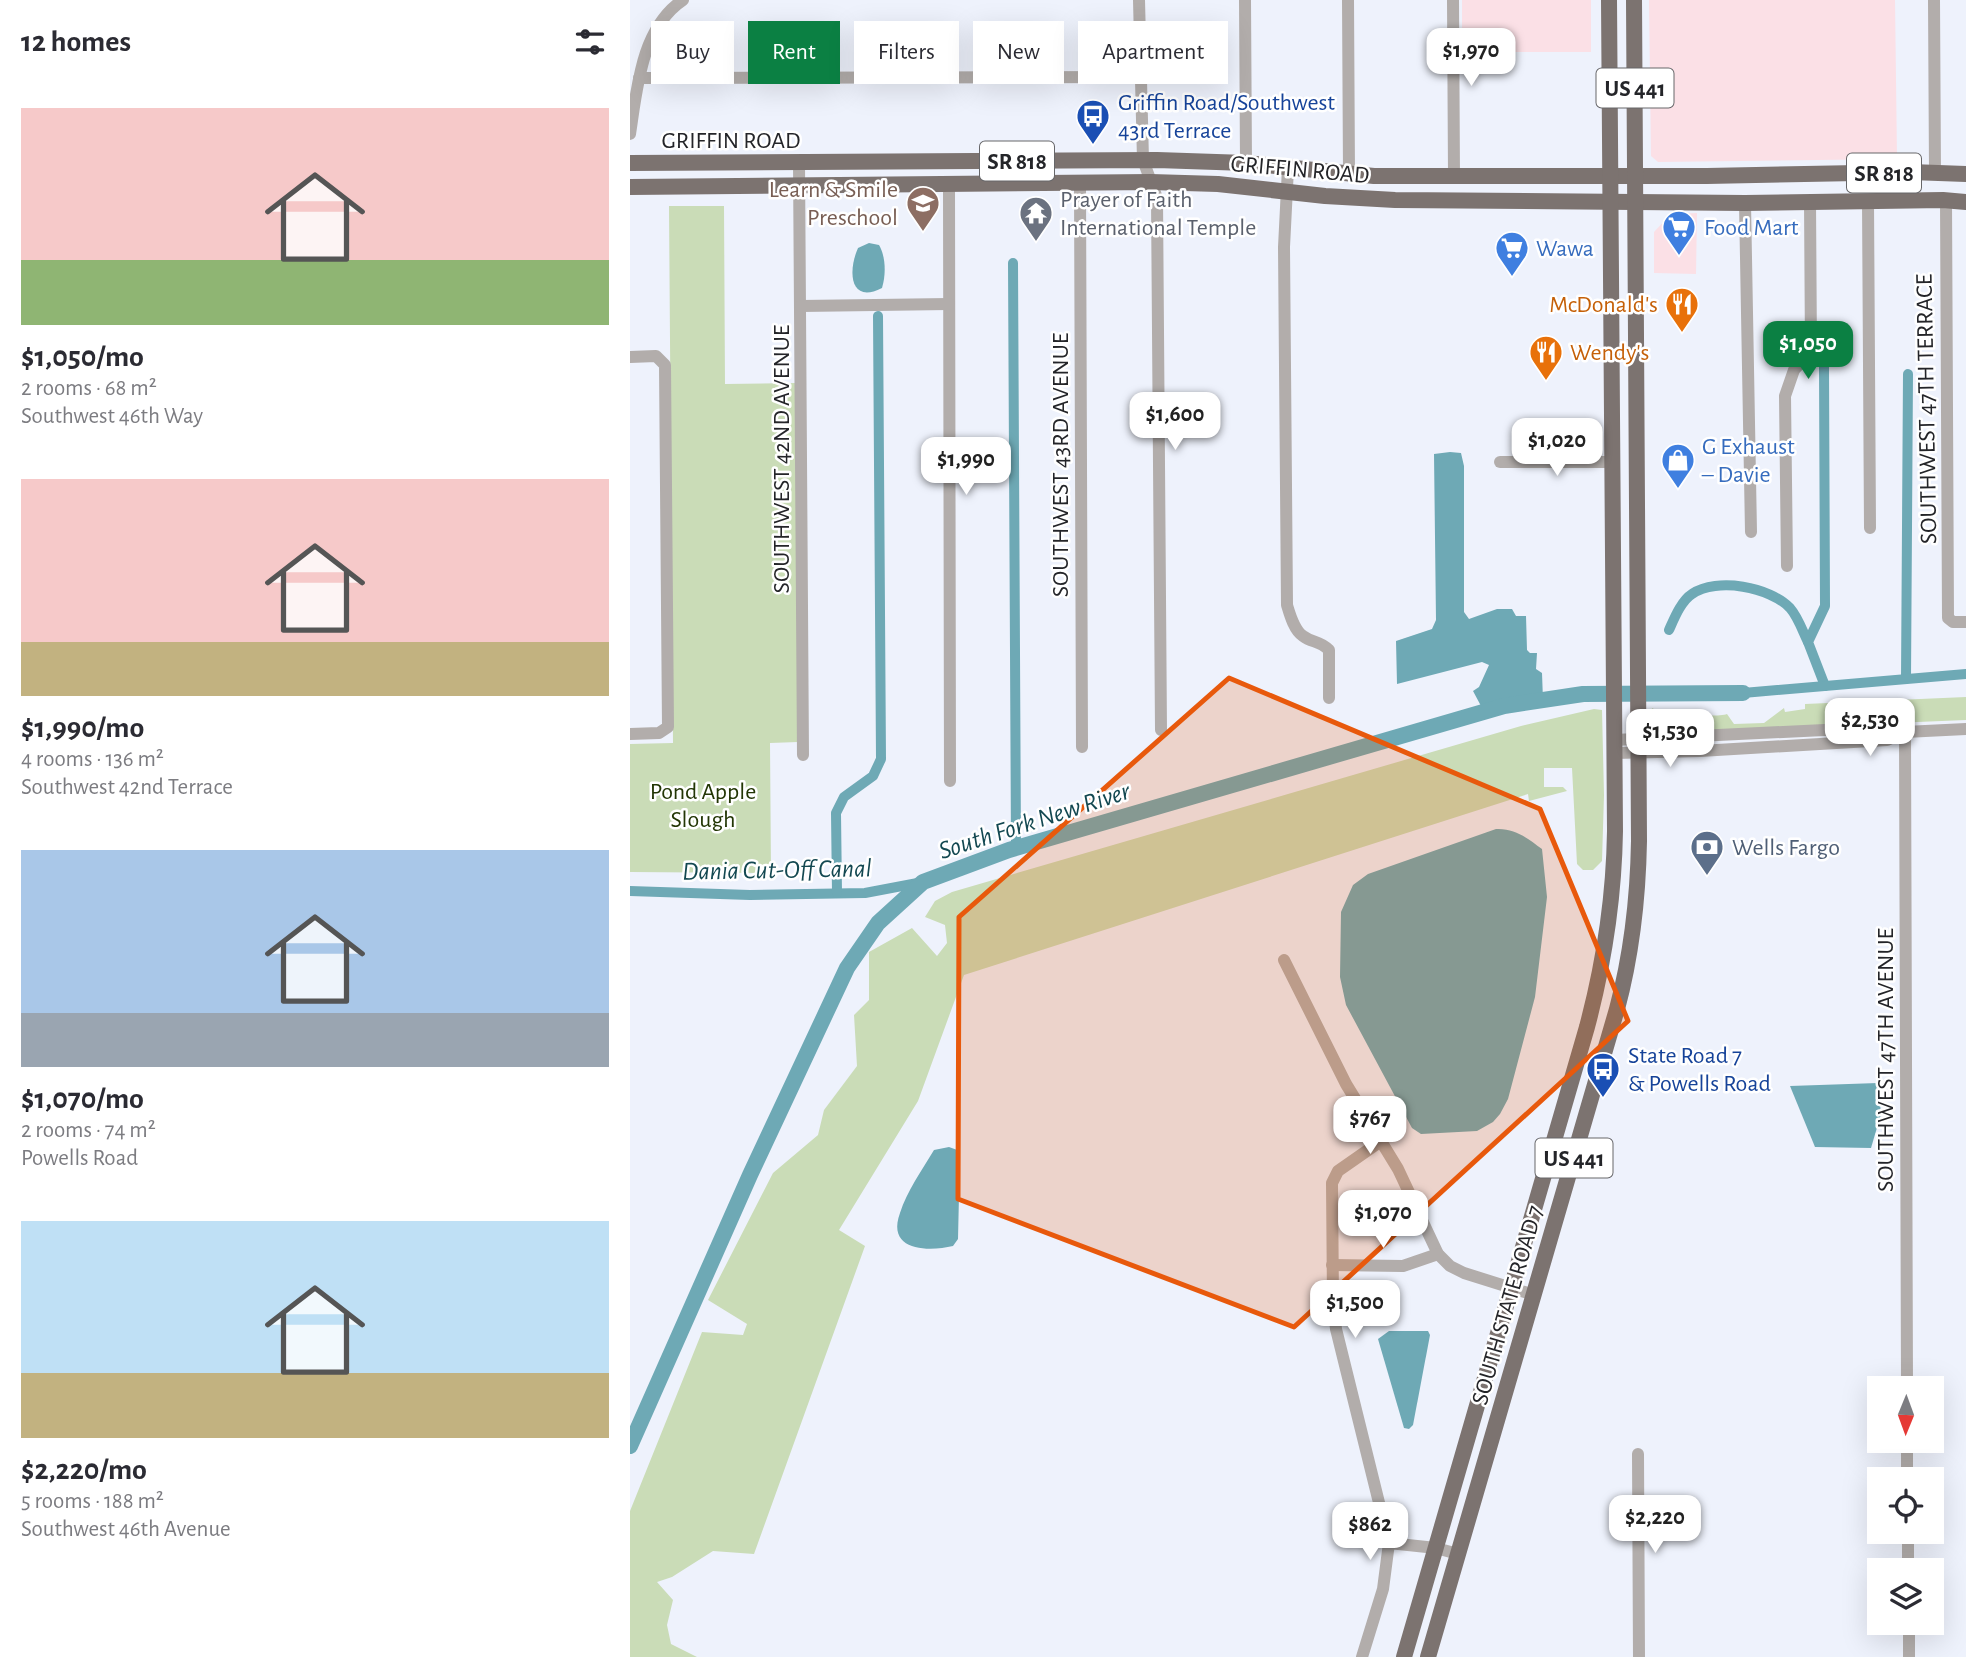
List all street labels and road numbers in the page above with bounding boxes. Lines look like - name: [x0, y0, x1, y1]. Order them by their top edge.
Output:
- road number: US 441: [1597, 68, 1674, 108]
- street label: GRIFFIN ROAD: [661, 129, 801, 153]
- road number: SR 818: [980, 142, 1054, 180]
- street label: GRIFFIN ROAD: [1230, 152, 1370, 188]
- road number: SR 818: [1847, 154, 1921, 192]
- street label: SOUTHWEST 47TH TERRACE: [1913, 273, 1941, 544]
- street label: SOUTHWEST 42ND AVENUE: [770, 324, 794, 593]
- street label: SOUTHWEST 43RD AVENUE: [1049, 332, 1073, 597]
- street label: SOUTHWEST 47TH AVENUE: [1874, 928, 1898, 1192]
- road number: US 441: [1536, 1138, 1612, 1177]
- street label: SOUTH STATE ROAD 7: [1468, 1203, 1548, 1408]

